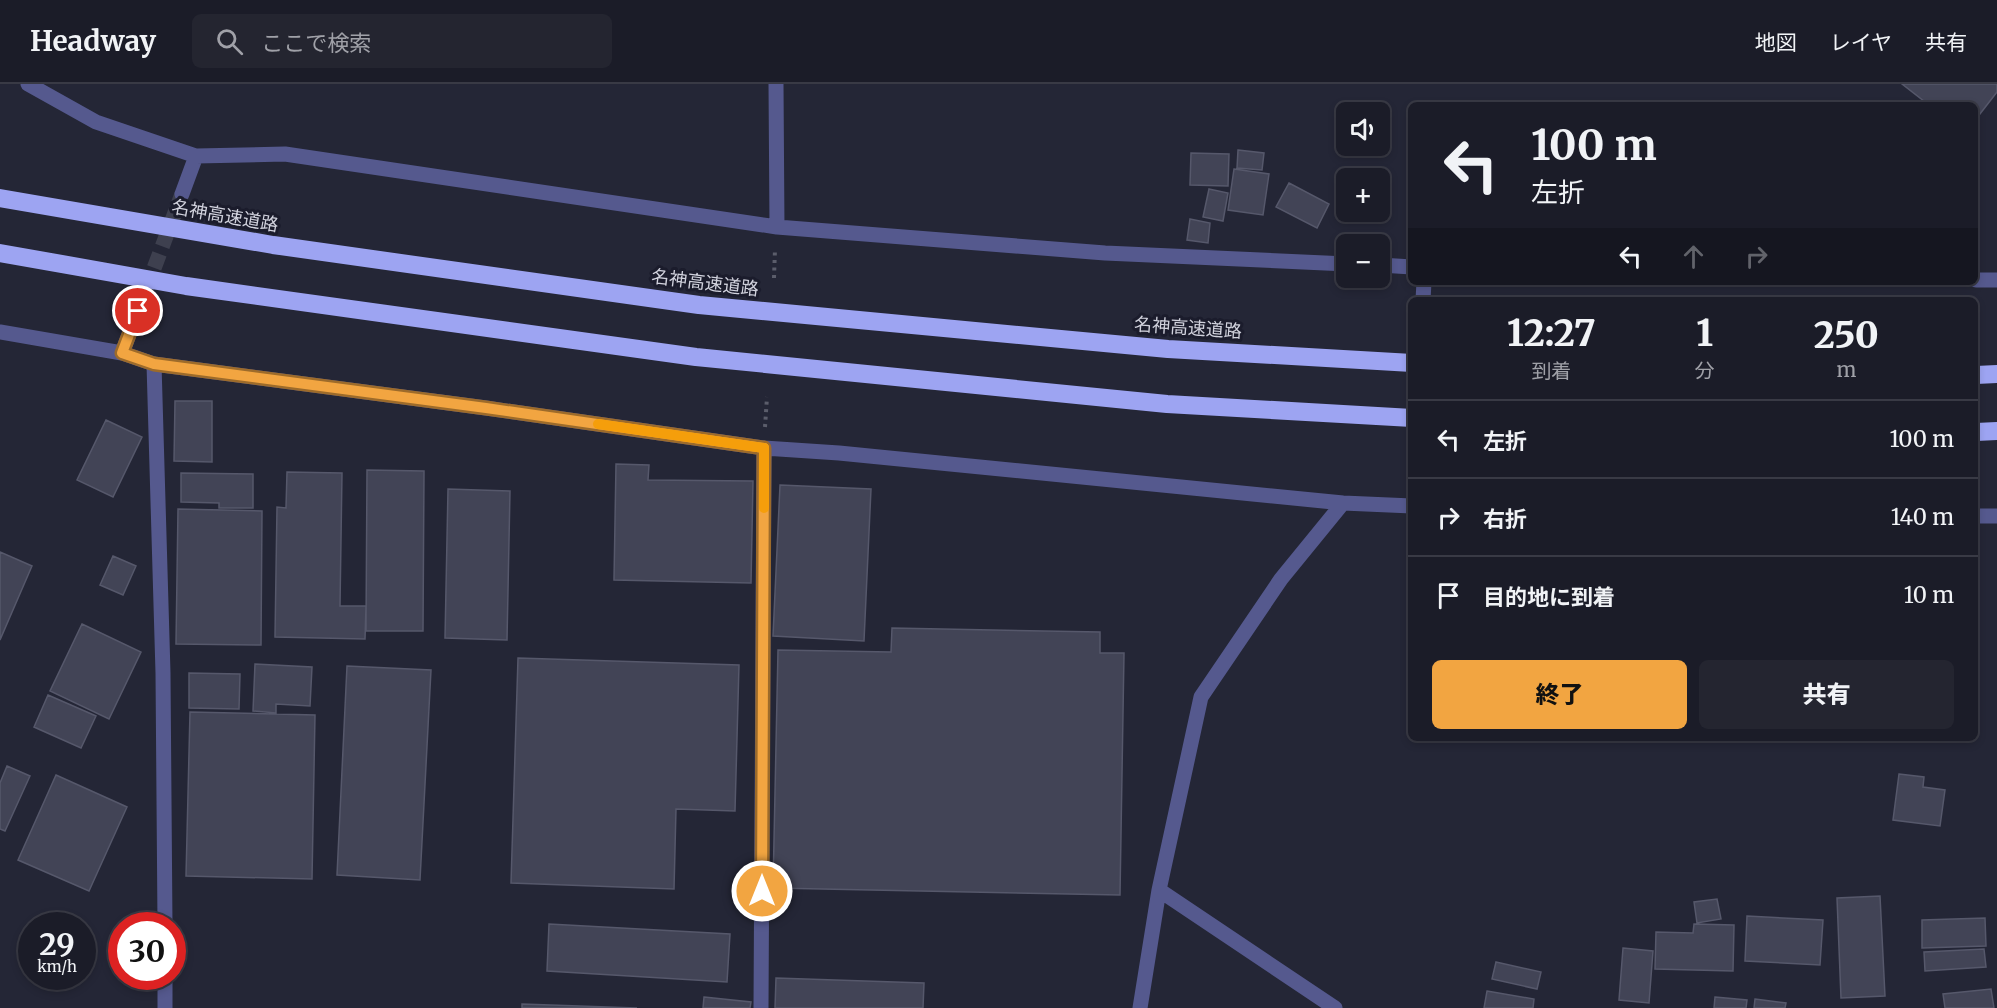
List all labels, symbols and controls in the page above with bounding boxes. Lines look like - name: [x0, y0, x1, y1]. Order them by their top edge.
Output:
- search box: [192, 14, 612, 68]
- text: Headway: [30, 23, 156, 59]
- icon: search: [213, 25, 246, 58]
- text: ここで検索: [261, 29, 371, 57]
- text: 地図: [1755, 29, 1797, 56]
- text: レイヤ: [1830, 29, 1892, 56]
- text: 共有: [1925, 29, 1967, 56]
- map controls: [1336, 102, 1390, 288]
- button: sound: [1336, 102, 1390, 156]
- text: 100 m: [1531, 119, 1657, 171]
- icon: left: [1432, 126, 1510, 204]
- button: +: [1336, 168, 1390, 222]
- text: 左折: [1531, 175, 1585, 209]
- street label: 名神高速道路: [170, 195, 280, 236]
- button: −: [1336, 234, 1390, 288]
- icon: left: [1614, 240, 1647, 273]
- icon: ahead: [1677, 240, 1710, 273]
- icon: right: [1740, 240, 1773, 273]
- street label: 名神高速道路: [650, 265, 760, 300]
- pin: [112, 285, 163, 336]
- icon: arrive: [121, 294, 154, 327]
- text: 12:27: [1507, 311, 1596, 356]
- text: 1: [1696, 311, 1713, 356]
- street label: 名神高速道路: [1133, 312, 1243, 343]
- text: 250: [1814, 313, 1879, 358]
- text: m: [1836, 357, 1856, 382]
- text: 到着: [1531, 358, 1571, 383]
- text: 分: [1695, 358, 1715, 383]
- icon: left: [1432, 423, 1465, 456]
- text: 100 m: [1889, 425, 1954, 453]
- text: 左折: [1483, 427, 1527, 455]
- icon: right: [1432, 501, 1465, 534]
- text: 140 m: [1891, 503, 1954, 531]
- text: 右折: [1483, 505, 1527, 533]
- icon: arrive: [1432, 579, 1465, 612]
- text: 10 m: [1904, 581, 1954, 609]
- text: 目的地に到着: [1483, 583, 1615, 611]
- button: 終了: [1432, 660, 1687, 729]
- button: 共有: [1699, 660, 1954, 729]
- position arrow: [730, 859, 794, 923]
- speed limit sign: 30: [108, 912, 186, 990]
- text: 29: [39, 925, 75, 963]
- text: km/h: [37, 957, 77, 976]

